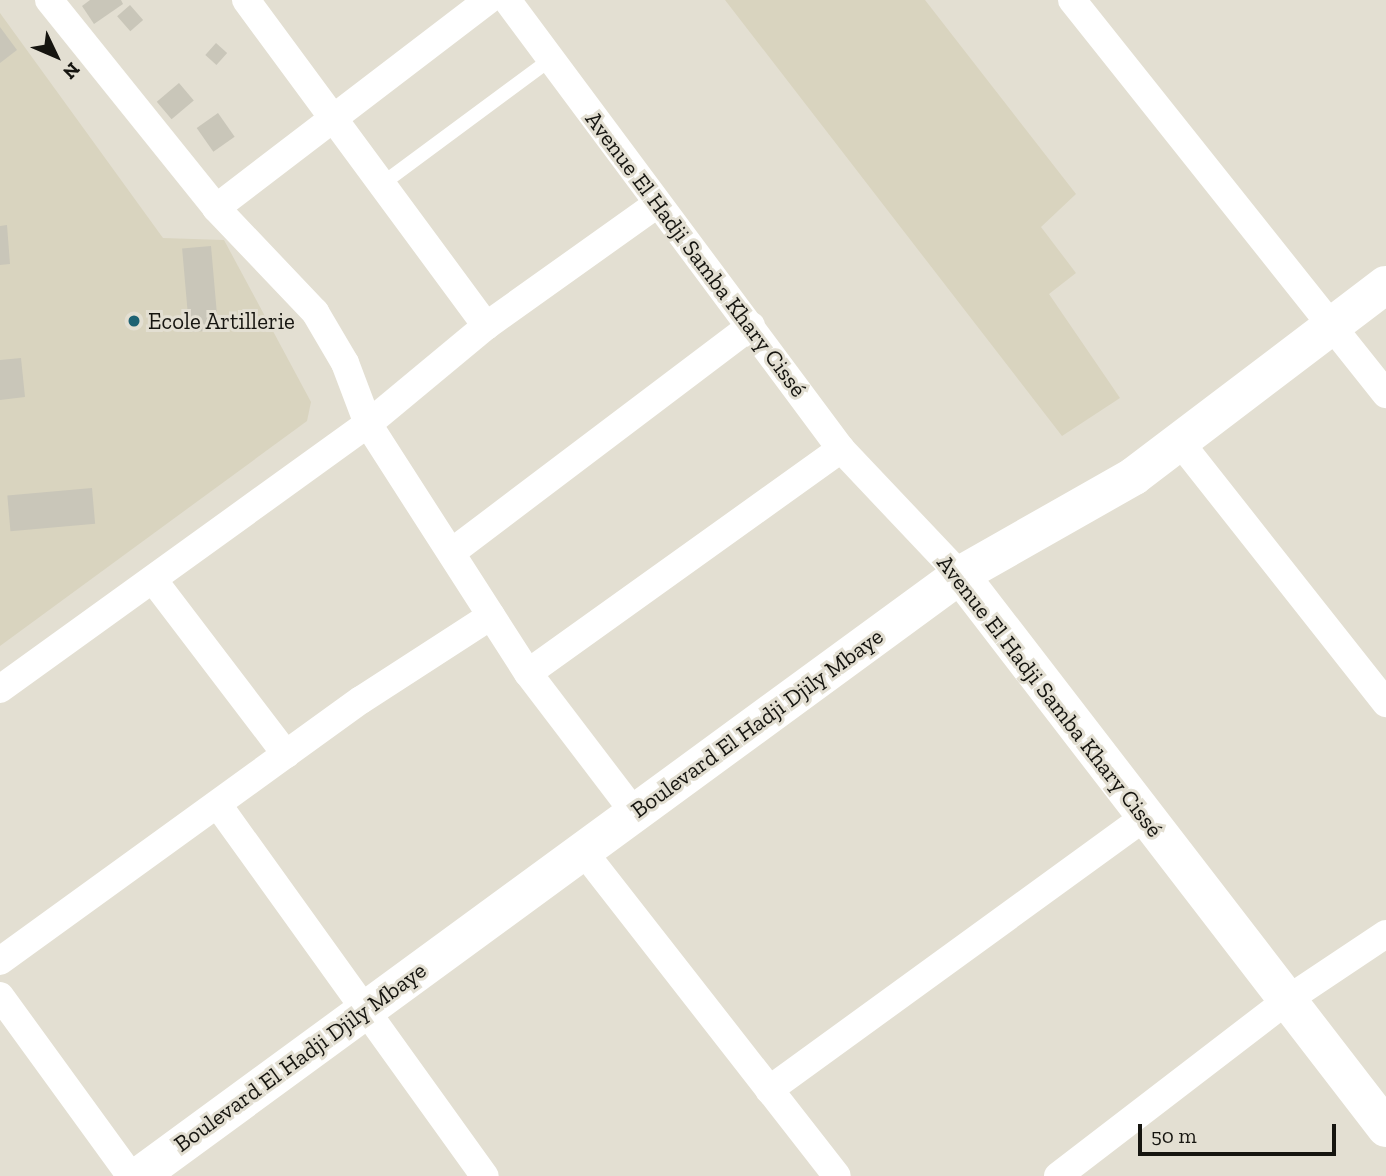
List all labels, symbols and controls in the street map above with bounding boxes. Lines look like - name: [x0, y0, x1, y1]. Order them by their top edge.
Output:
- north arrow: [21, 21, 91, 91]
- text: N: [58, 58, 85, 84]
- street label: Avenue El Hadji Samba Khary Cissé: [579, 106, 813, 402]
- place label: Ecole Artillerie: [148, 307, 296, 335]
- marker: Ecole Artillerie: [126, 313, 142, 329]
- street label: Avenue El Hadji Samba Khary Cissé: [931, 549, 1169, 843]
- street label: Boulevard El Hadji Djily Mbaye: [625, 622, 889, 824]
- street label: Boulevard El Hadji Djily Mbaye: [168, 956, 432, 1158]
- scale bar: [1141, 1110, 1339, 1154]
- text: 50 m: [1151, 1123, 1197, 1148]

